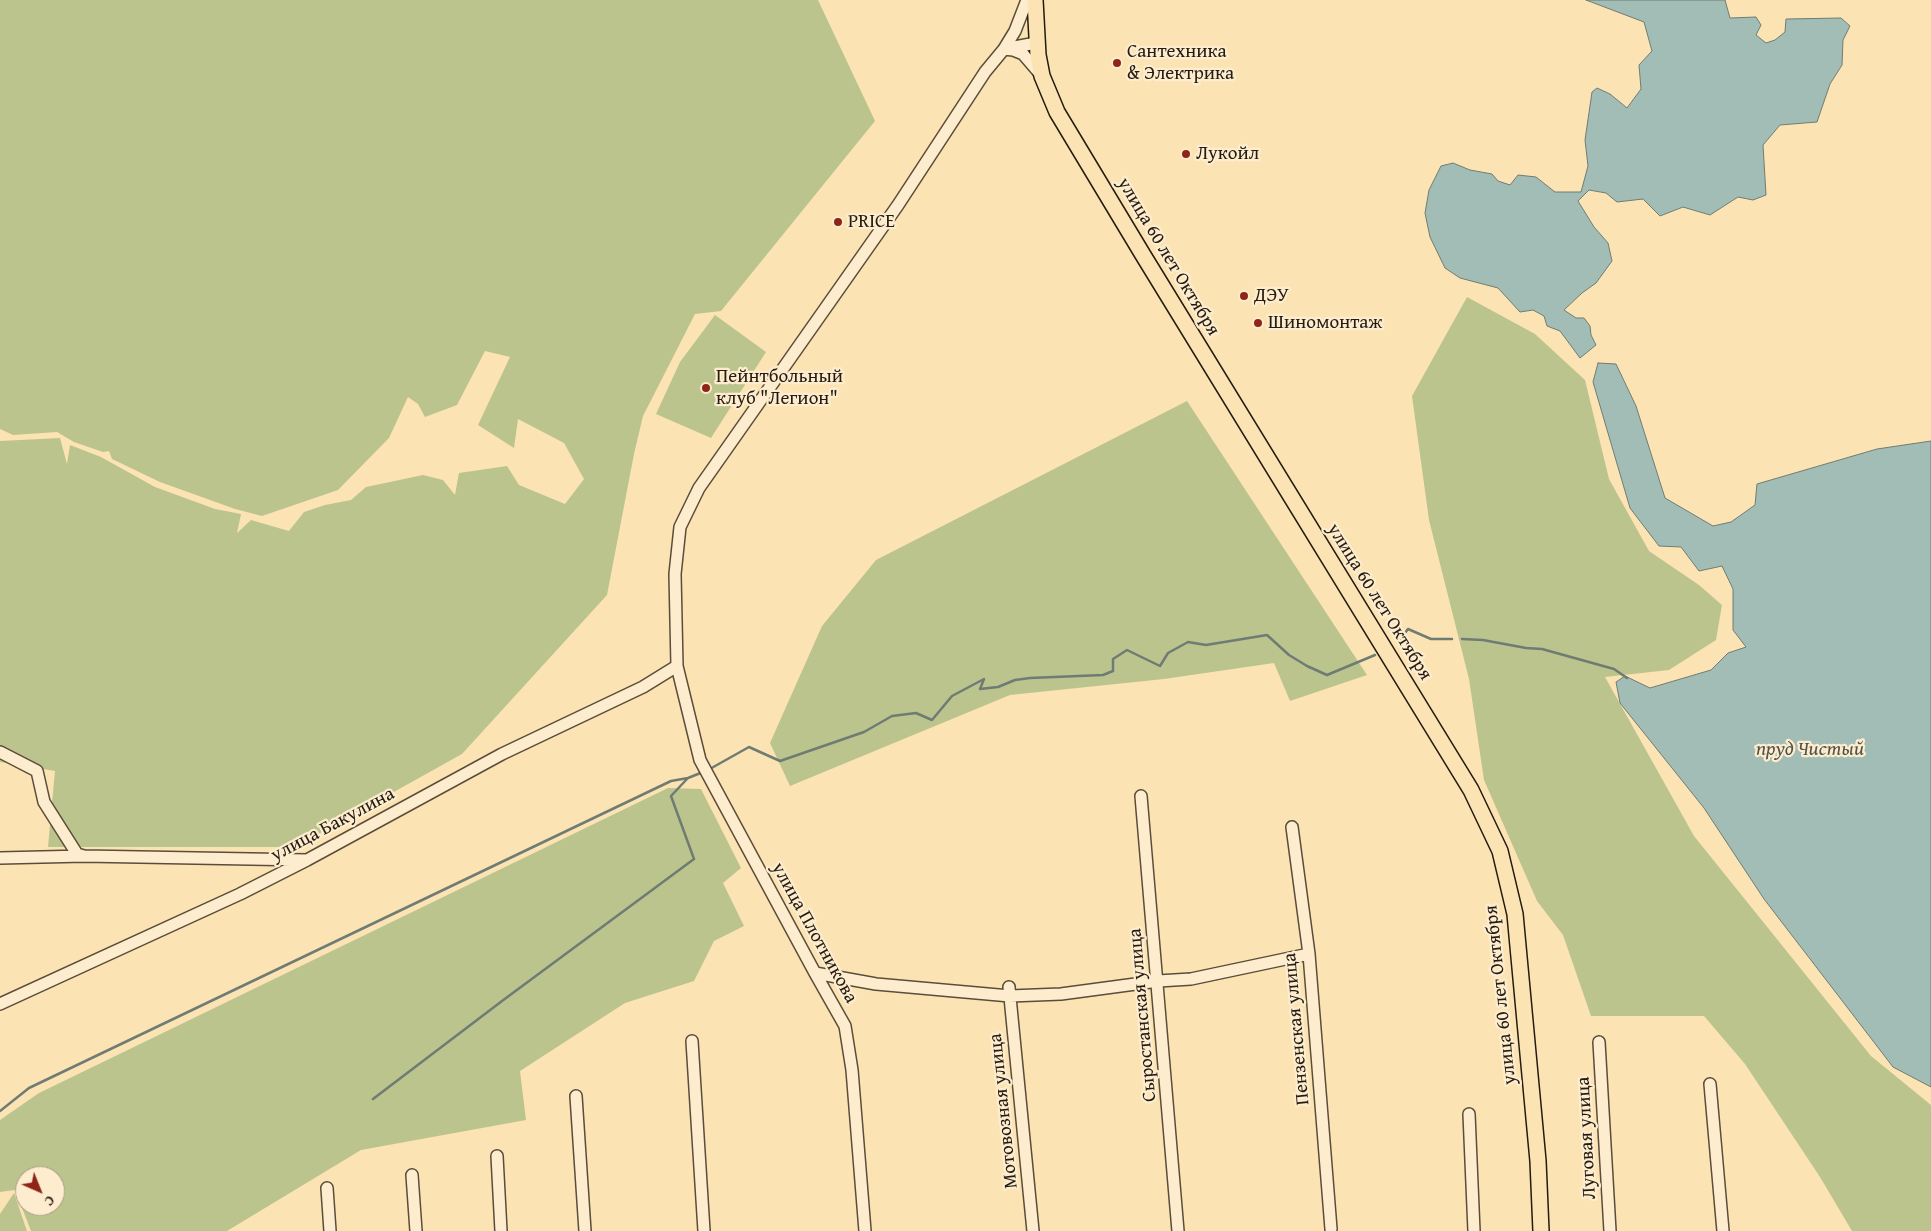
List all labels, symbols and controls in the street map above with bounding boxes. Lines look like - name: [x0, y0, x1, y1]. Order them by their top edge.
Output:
- place label: Сантехника & Электрика: [1127, 41, 1234, 85]
- marker: Сантехника & Электрика: [1111, 57, 1123, 69]
- place label: Лукойл: [1196, 143, 1259, 165]
- marker: Лукойл: [1180, 148, 1192, 160]
- street label: улица 60 лет Октября: [1112, 174, 1224, 340]
- place label: PRICE: [848, 211, 895, 233]
- marker: PRICE: [832, 216, 844, 228]
- place label: ДЭУ: [1254, 285, 1289, 307]
- marker: ДЭУ: [1238, 290, 1250, 302]
- place label: Шиномонтаж: [1268, 312, 1382, 334]
- marker: Шиномонтаж: [1252, 317, 1264, 329]
- place label: Пейнтбольный клуб "Легион": [716, 366, 843, 410]
- marker: Пейнтбольный клуб "Легион": [700, 382, 712, 394]
- street label: улица 60 лет Октября: [1321, 519, 1437, 685]
- water label: пруд Чистый: [1756, 738, 1864, 762]
- street label: улица Бакулина: [267, 783, 399, 867]
- street label: улица Плотникова: [766, 859, 862, 1007]
- street label: улица 60 лет Октября: [1480, 904, 1522, 1086]
- street label: Сыростанская улица: [1124, 927, 1162, 1103]
- street label: Пензенская улица: [1279, 952, 1315, 1106]
- street label: Мотовозная улица: [985, 1032, 1023, 1190]
- street label: Луговая улица: [1572, 1076, 1602, 1200]
- north arrow: [15, 1166, 65, 1216]
- text: С: [40, 1191, 60, 1211]

